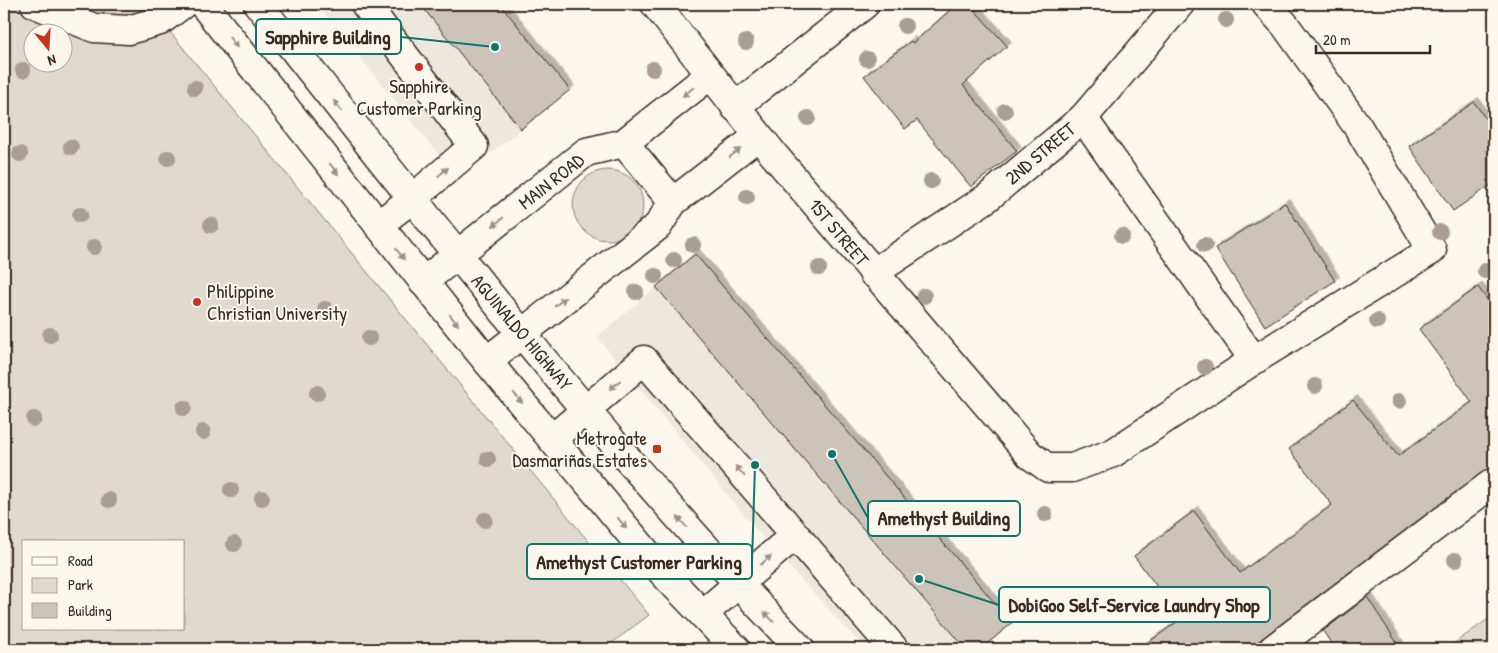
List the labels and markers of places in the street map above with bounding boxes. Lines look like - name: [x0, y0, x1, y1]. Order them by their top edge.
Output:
- callout: Sapphire Building: [256, 19, 401, 54]
- marker: Sapphire Customer Parking: [413, 61, 425, 73]
- place label: Sapphire Customer Parking: [357, 73, 481, 121]
- place label: Philippine Christian University: [207, 278, 347, 326]
- marker: Philippine Christian University: [191, 296, 203, 308]
- place label: Metrogate Dasmariñas Estates: [512, 425, 647, 473]
- marker: Metrogate Dasmariñas Estates: [651, 443, 663, 455]
- callout: Amethyst Building: [868, 501, 1020, 536]
- callout: Amethyst Customer Parking: [527, 544, 752, 579]
- callout: DobiGoo Self-Service Laundry Shop: [999, 587, 1270, 622]

